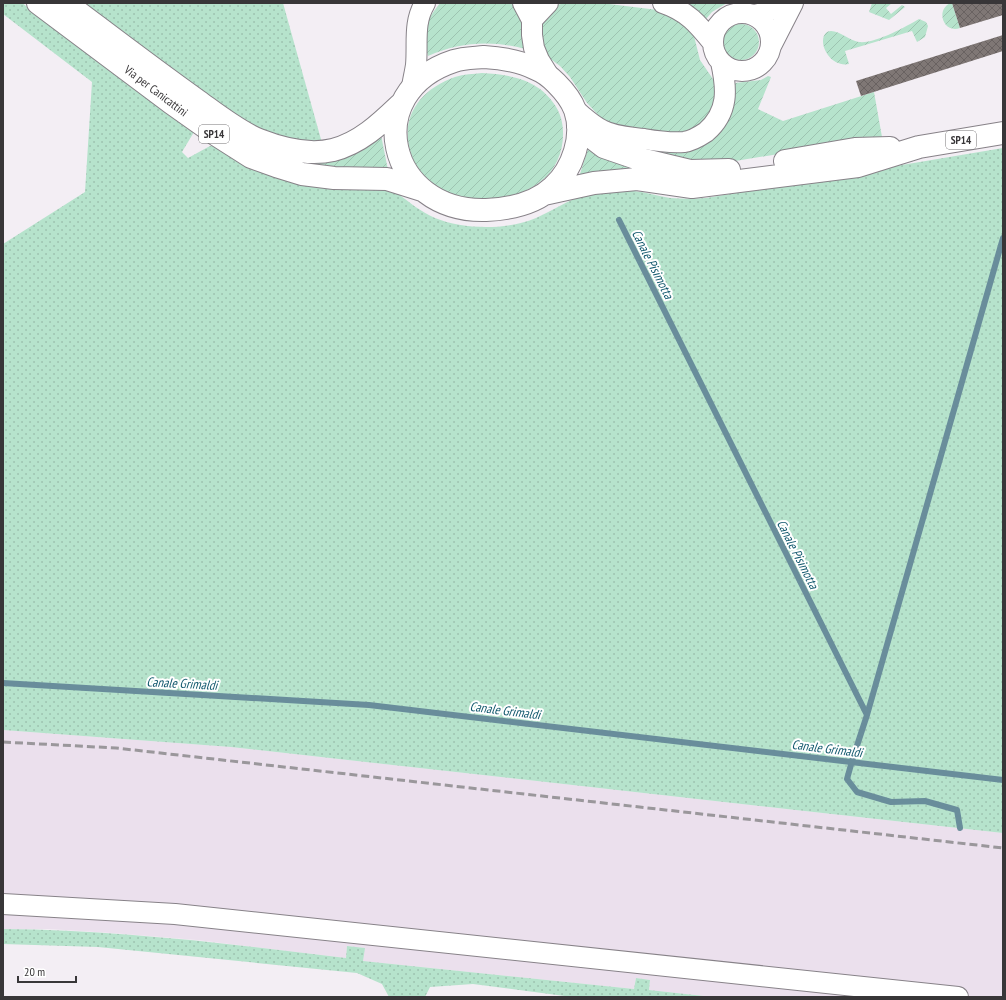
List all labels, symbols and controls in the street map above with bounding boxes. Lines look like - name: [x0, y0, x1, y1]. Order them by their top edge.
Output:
- street label: Via per Canicattini: [121, 61, 191, 119]
- road number: SP14: [199, 125, 229, 143]
- road number: SP14: [946, 131, 976, 149]
- water label: Canale Pisimotta: [628, 227, 678, 302]
- water label: Canale Pisimotta: [773, 517, 823, 592]
- water label: Canale Grimaldi: [146, 673, 220, 694]
- water label: Canale Grimaldi: [469, 698, 543, 724]
- water label: Canale Grimaldi: [791, 736, 865, 762]
- scale bar: [18, 958, 76, 984]
- text: 20 m: [24, 964, 45, 979]

